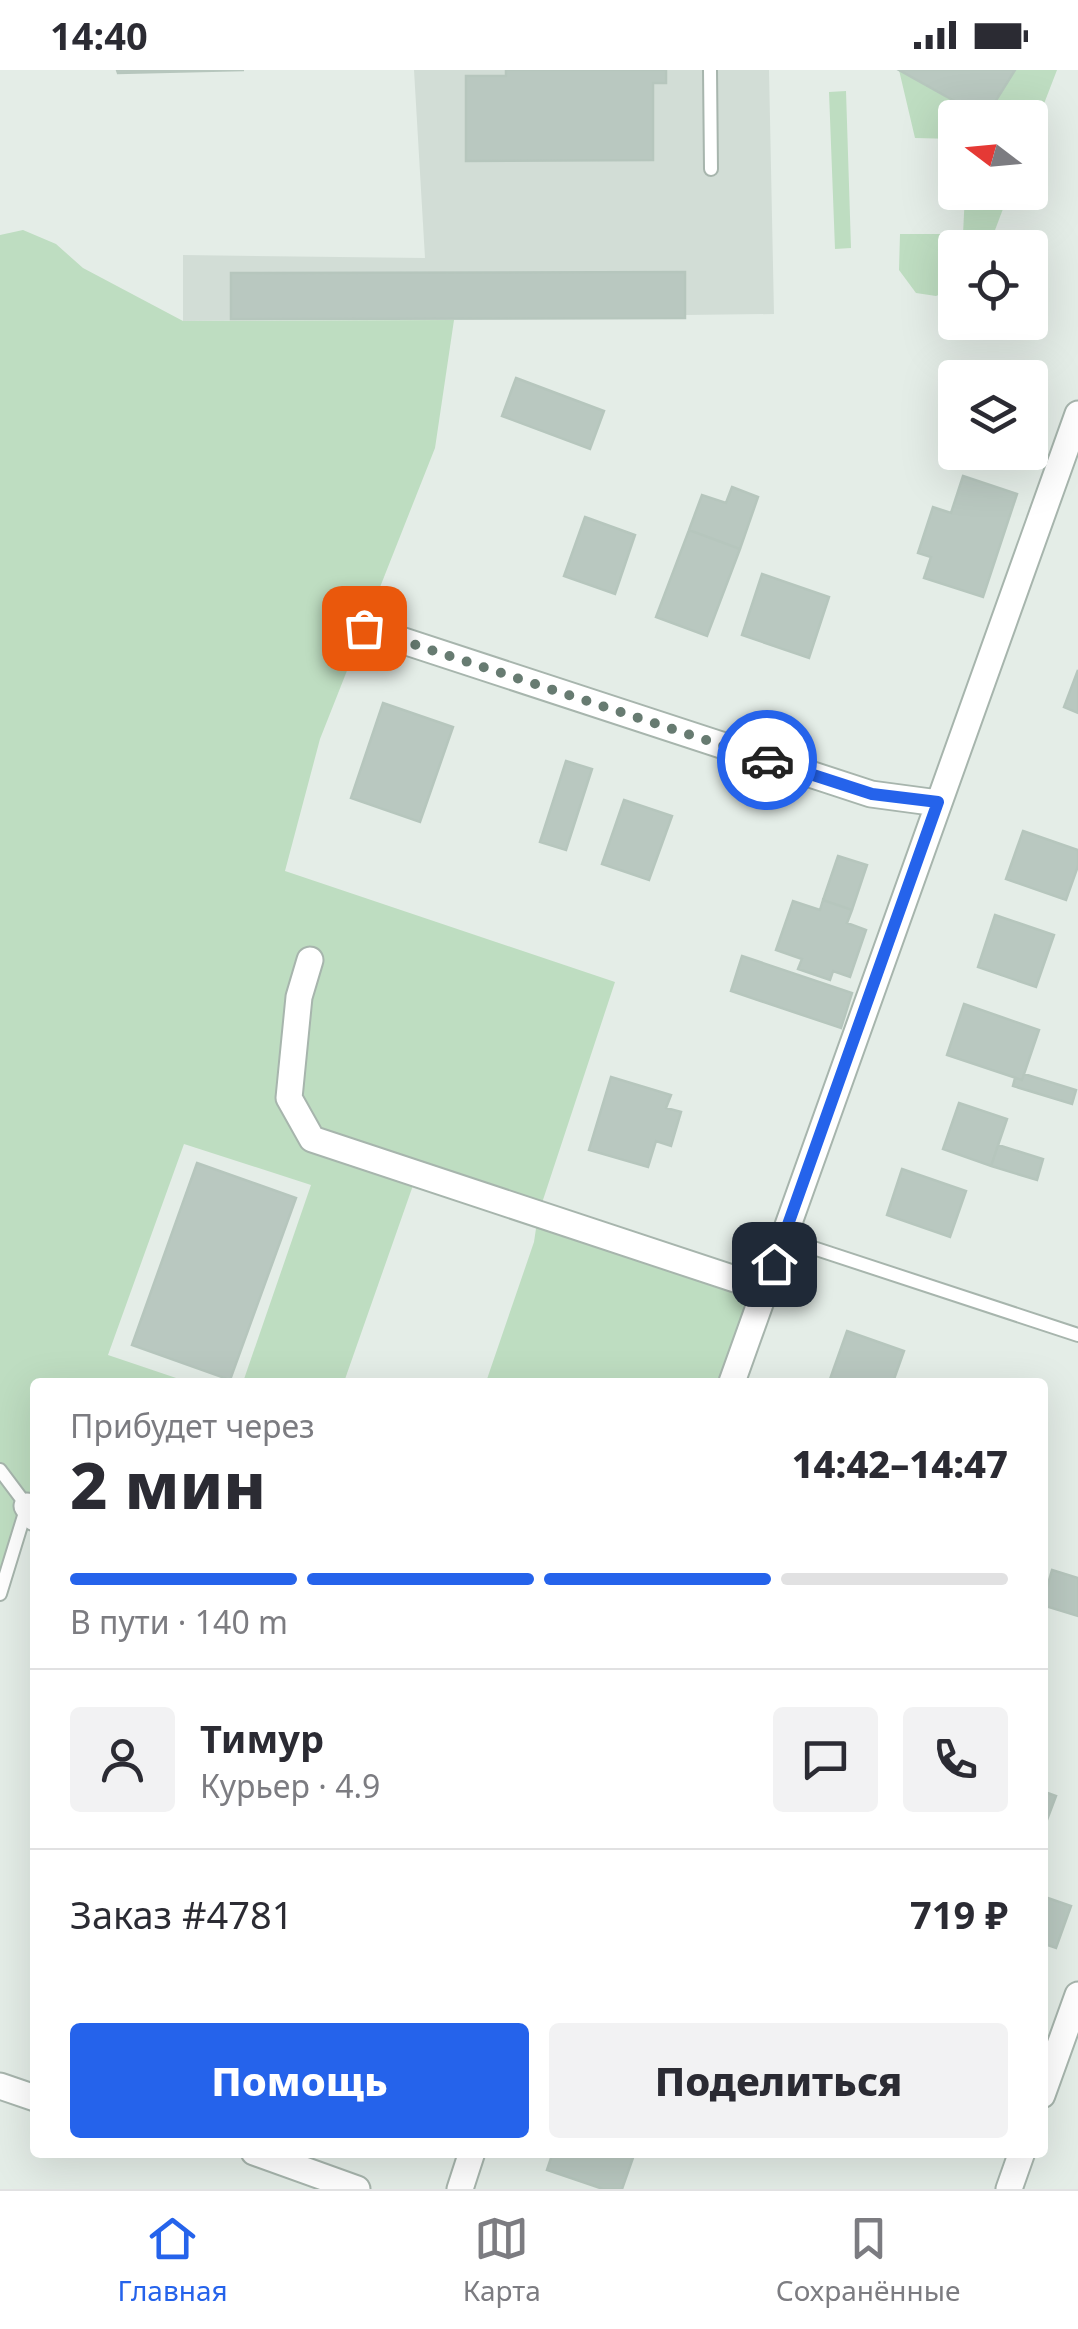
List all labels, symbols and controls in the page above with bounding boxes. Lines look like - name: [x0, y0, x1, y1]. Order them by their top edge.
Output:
- text: 14:40: [50, 9, 148, 61]
- north arrow: [938, 100, 1048, 210]
- map controls: [938, 100, 1048, 470]
- button: locate: [938, 230, 1048, 340]
- button: layers: [938, 360, 1048, 470]
- pin: [322, 586, 407, 671]
- icon: bag: [337, 601, 392, 656]
- courier: [717, 710, 817, 810]
- icon: car: [740, 733, 795, 788]
- pin: [732, 1222, 817, 1307]
- icon: home: [747, 1237, 802, 1292]
- text: Прибудет через: [70, 1404, 315, 1447]
- text: 14:42–14:47: [792, 1437, 1008, 1489]
- text: 2 мин: [70, 1440, 266, 1528]
- text: В пути · 140 m: [70, 1600, 288, 1643]
- button: person: [70, 1707, 175, 1812]
- button: chat: [773, 1707, 878, 1812]
- button: phone: [903, 1707, 1008, 1812]
- text: Тимур: [200, 1712, 324, 1764]
- text: Курьер · 4.9: [200, 1764, 380, 1807]
- text: Заказ #4781: [70, 1888, 294, 1940]
- text: 719 ₽: [910, 1888, 1008, 1940]
- button: Помощь: [70, 2023, 529, 2138]
- button: Поделиться: [549, 2023, 1008, 2138]
- tab: Главная: [118, 2211, 228, 2309]
- tab: Карта: [463, 2211, 541, 2309]
- tab: Сохранённые: [776, 2211, 960, 2309]

